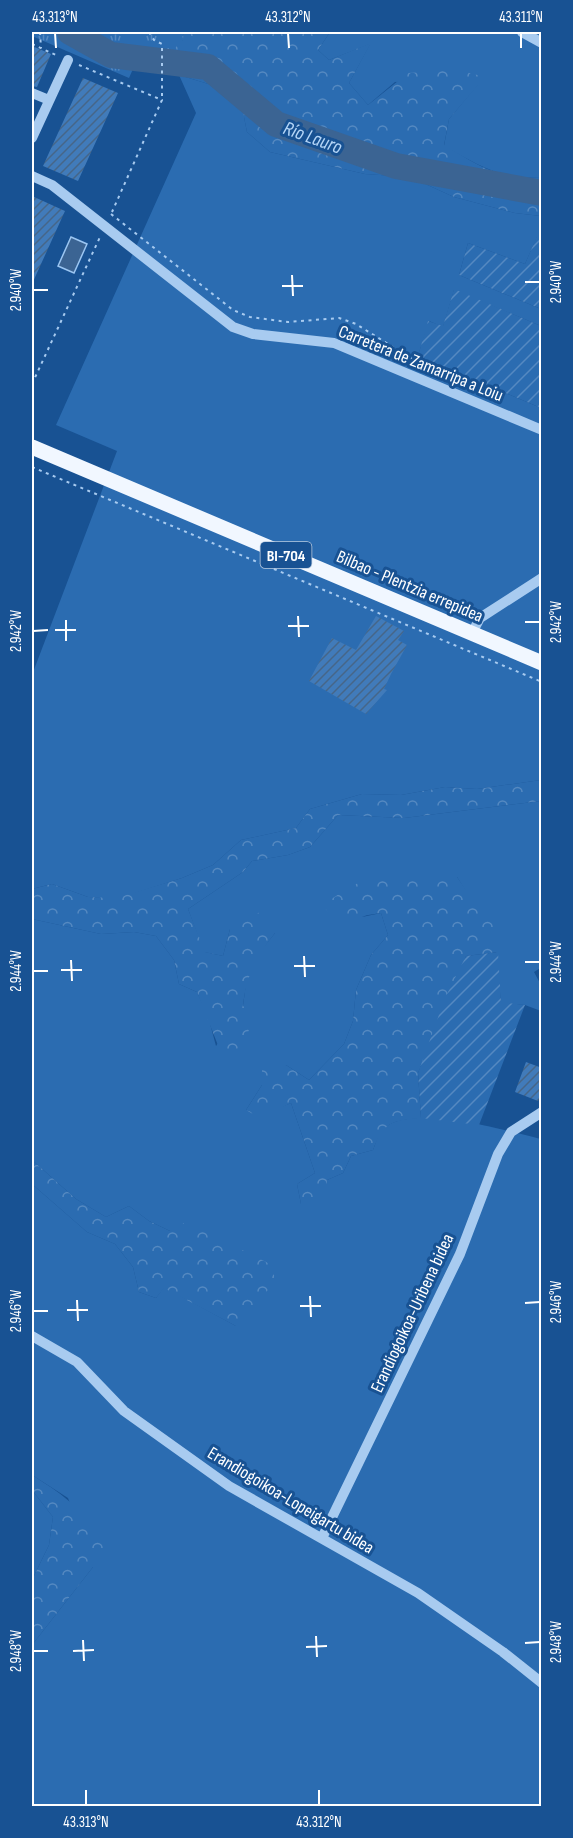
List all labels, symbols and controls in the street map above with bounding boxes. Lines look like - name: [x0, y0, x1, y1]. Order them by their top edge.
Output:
- text: 43.313°N: [32, 8, 78, 27]
- text: 43.312°N: [265, 8, 311, 27]
- text: 43.311°N: [499, 8, 543, 27]
- water label: Río Lauro: [280, 116, 345, 160]
- text: 2.940°W: [547, 261, 566, 303]
- text: 2.940°W: [7, 269, 26, 311]
- street label: Carretera de Zamarripa a Loiu: [335, 321, 506, 406]
- road number: BI-704: [260, 542, 312, 568]
- street label: Bilbao - Plentzia errepidea: [333, 546, 486, 627]
- text: 2.942°W: [547, 601, 566, 643]
- text: 2.942°W: [7, 610, 26, 652]
- text: 2.944°W: [547, 941, 566, 983]
- text: 2.944°W: [7, 950, 26, 992]
- street label: Erandiogoikoa-Uribena bidea: [366, 1230, 459, 1396]
- text: 2.946°W: [547, 1281, 566, 1323]
- text: 2.946°W: [7, 1290, 26, 1332]
- street label: Erandiogoikoa-Lopeigartu bidea: [204, 1442, 378, 1558]
- text: 2.948°W: [547, 1621, 566, 1663]
- text: 2.948°W: [7, 1630, 26, 1672]
- text: 43.313°N: [63, 1813, 109, 1832]
- text: 43.312°N: [296, 1813, 342, 1832]

